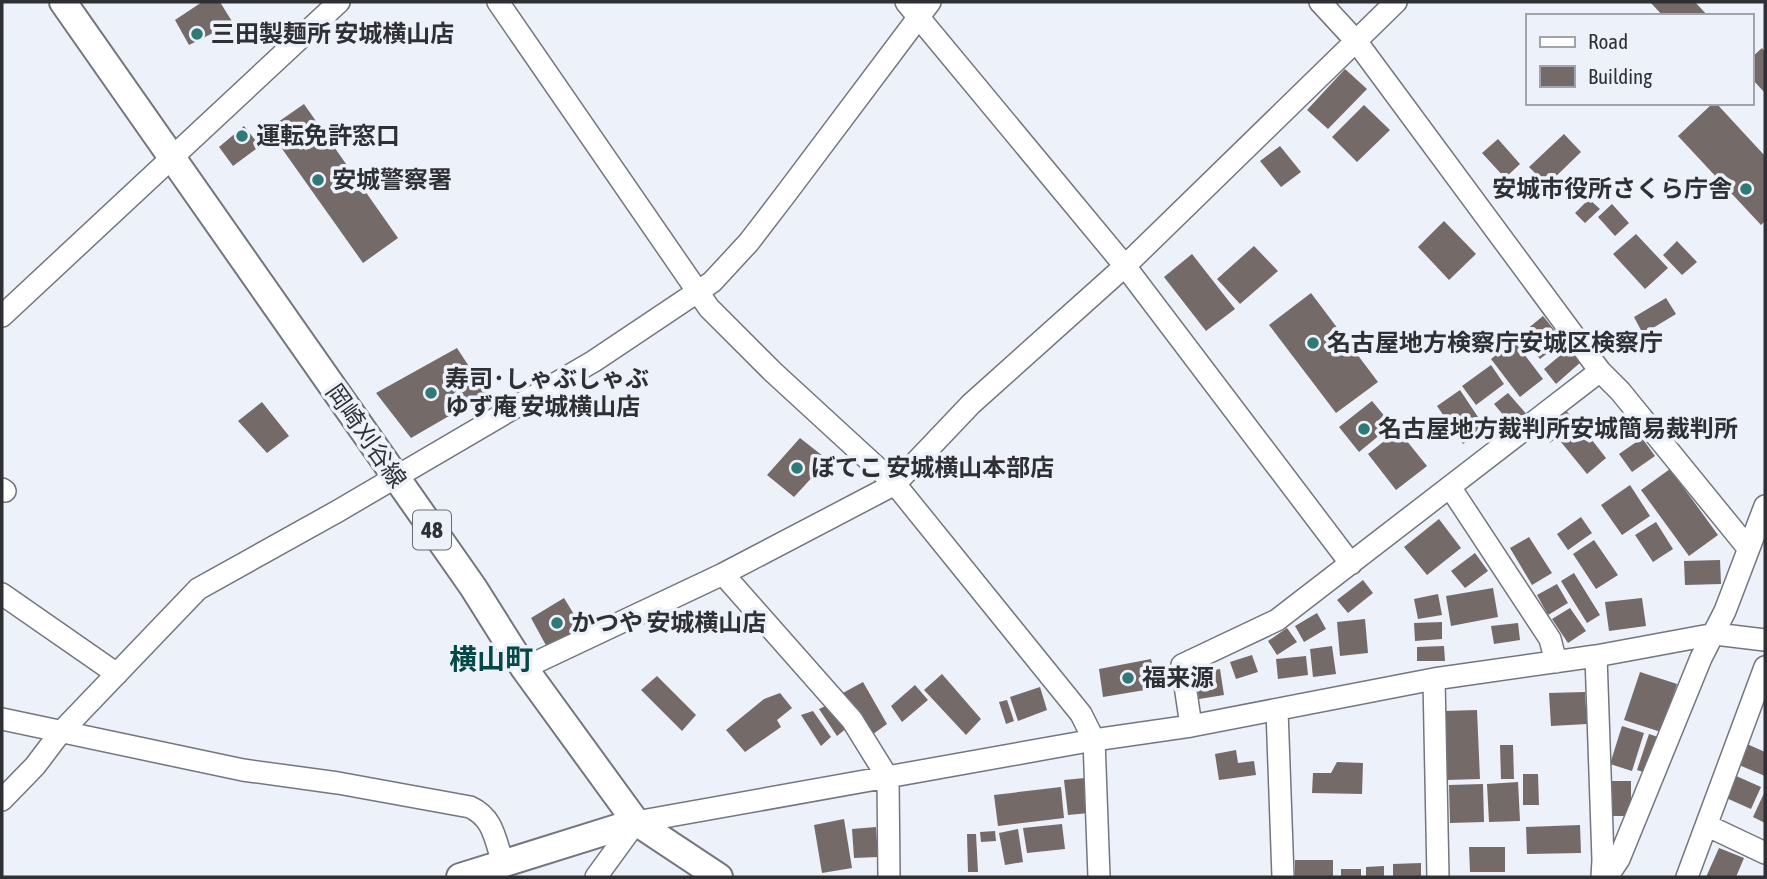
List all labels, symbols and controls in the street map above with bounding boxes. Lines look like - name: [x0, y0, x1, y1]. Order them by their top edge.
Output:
- legend: [1526, 14, 1753, 105]
- place label: 三田製麺所 安城横山店: [211, 20, 454, 47]
- marker: 三田製麺所 安城横山店: [189, 26, 205, 42]
- text: Road: [1588, 29, 1628, 53]
- text: Building: [1588, 64, 1652, 88]
- place label: 運転免許窓口: [256, 122, 400, 149]
- marker: 運転免許窓口: [234, 128, 250, 144]
- place label: 安城警察署: [332, 166, 452, 193]
- marker: 安城警察署: [310, 172, 326, 188]
- place label: 安城市役所さくら庁舎: [1492, 175, 1732, 202]
- marker: 安城市役所さくら庁舎: [1738, 181, 1754, 197]
- place label: 名古屋地方検察庁安城区検察庁: [1327, 329, 1663, 356]
- marker: 名古屋地方検察庁安城区検察庁: [1305, 335, 1321, 351]
- place label: 寿司･しゃぶしゃぶ ゆず庵 安城横山店: [445, 365, 649, 420]
- street label: 岡崎刈谷線: [321, 379, 412, 493]
- marker: 寿司･しゃぶしゃぶ ゆず庵 安城横山店: [423, 385, 439, 401]
- place label: 名古屋地方裁判所安城簡易裁判所: [1378, 415, 1738, 442]
- marker: 名古屋地方裁判所安城簡易裁判所: [1356, 421, 1372, 437]
- place label: ぼてこ 安城横山本部店: [811, 454, 1054, 481]
- marker: ぼてこ 安城横山本部店: [789, 460, 805, 476]
- road number: 48: [413, 510, 451, 550]
- place label: かつや 安城横山店: [571, 609, 766, 636]
- marker: かつや 安城横山店: [549, 615, 565, 631]
- district label: 横山町: [449, 643, 533, 675]
- place label: 福来源: [1142, 664, 1214, 691]
- marker: 福来源: [1120, 670, 1136, 686]

